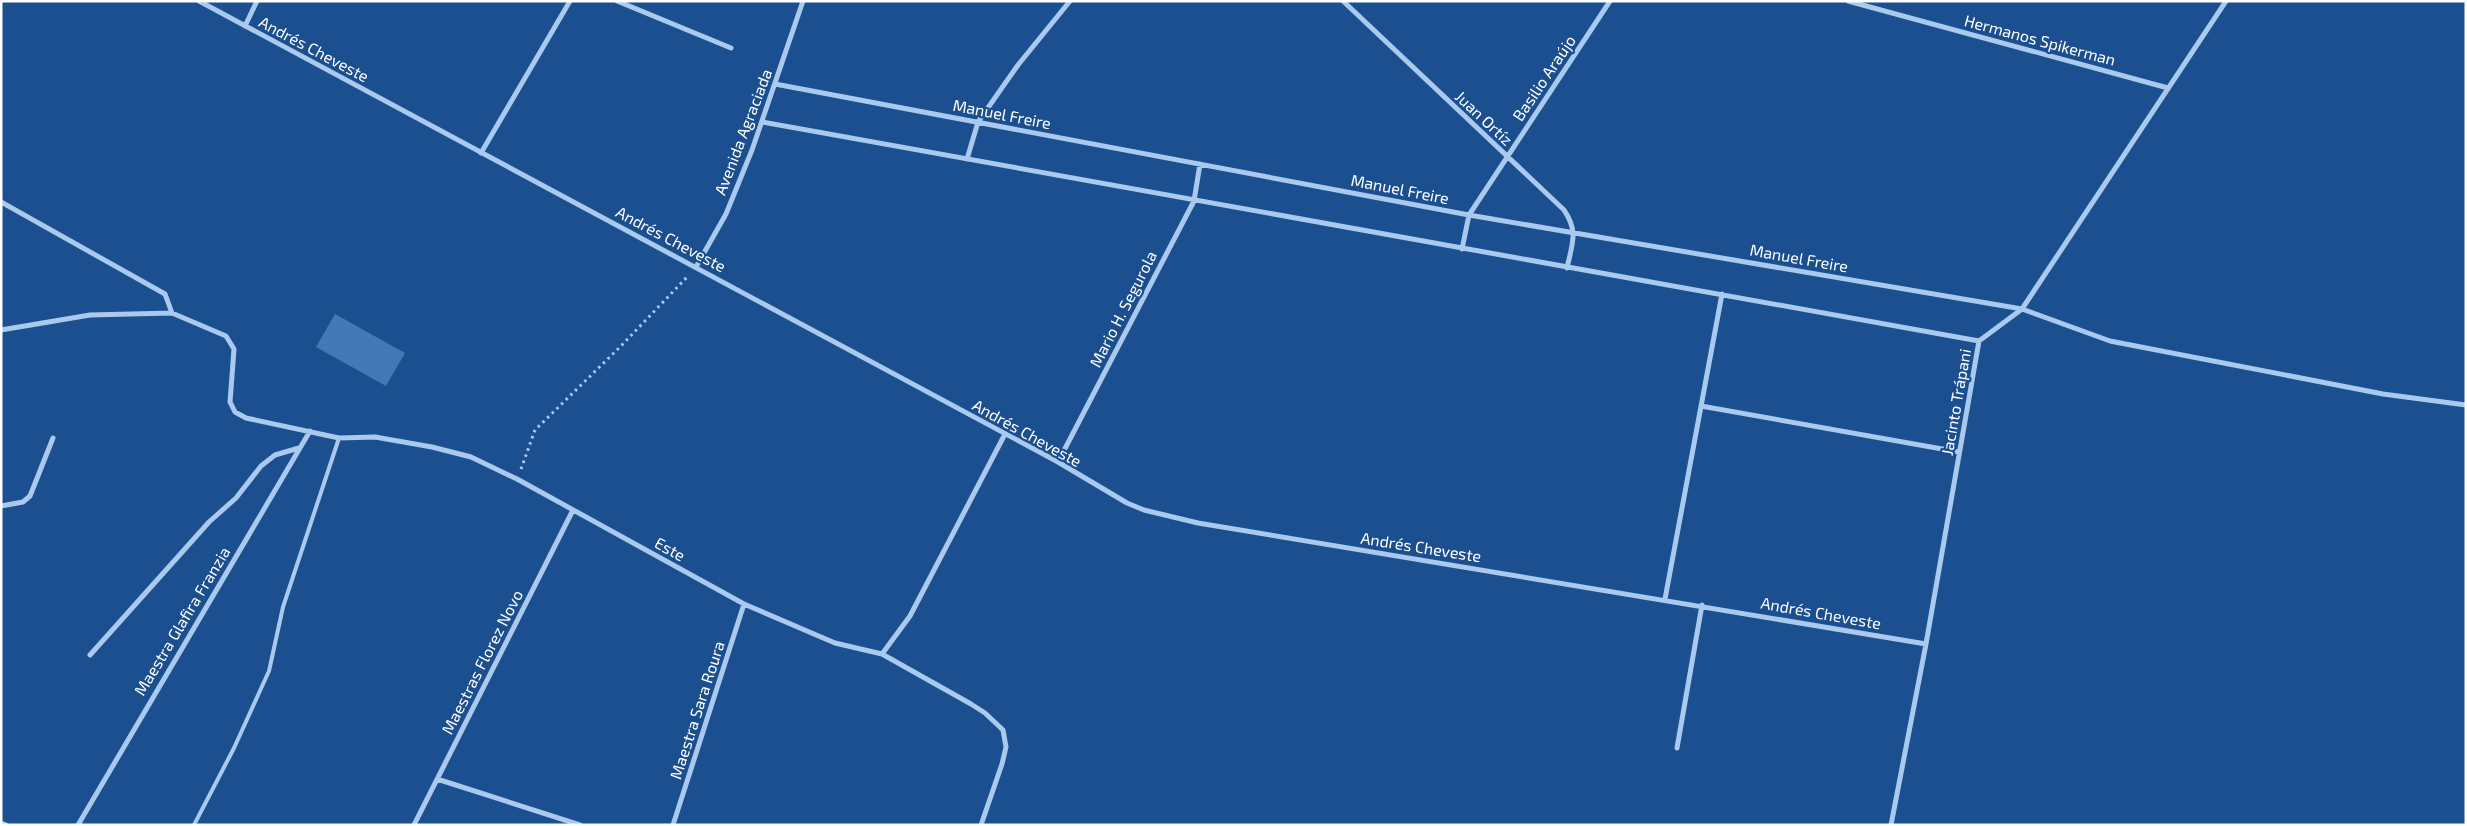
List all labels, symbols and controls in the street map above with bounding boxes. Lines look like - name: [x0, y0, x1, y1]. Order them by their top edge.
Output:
- street label: Hermanos Spikerman: [1962, 10, 2118, 69]
- street label: Andrés Cheveste: [256, 12, 372, 86]
- street label: Basilio Araújo: [1508, 31, 1580, 125]
- street label: Avenida Agraciada: [710, 66, 775, 198]
- street label: Juan Ortíz: [1452, 86, 1517, 149]
- street label: Manuel Freire: [951, 95, 1053, 132]
- street label: Manuel Freire: [1349, 170, 1451, 207]
- street label: Andrés Cheveste: [613, 202, 729, 276]
- street label: Manuel Freire: [1748, 239, 1850, 276]
- street label: Mario H. Segurola: [1085, 247, 1160, 370]
- street label: Jacinto Trápani: [1937, 347, 1974, 457]
- street label: Andrés Cheveste: [969, 395, 1085, 470]
- street label: Andrés Cheveste: [1360, 528, 1483, 565]
- street label: Este: [652, 533, 689, 565]
- street label: Maestra Glafira Franzia: [130, 543, 234, 699]
- street label: Maestras Florez Novo: [437, 587, 526, 737]
- street label: Andrés Cheveste: [1760, 593, 1883, 632]
- street label: Maestra Sara Roura: [665, 638, 728, 781]

